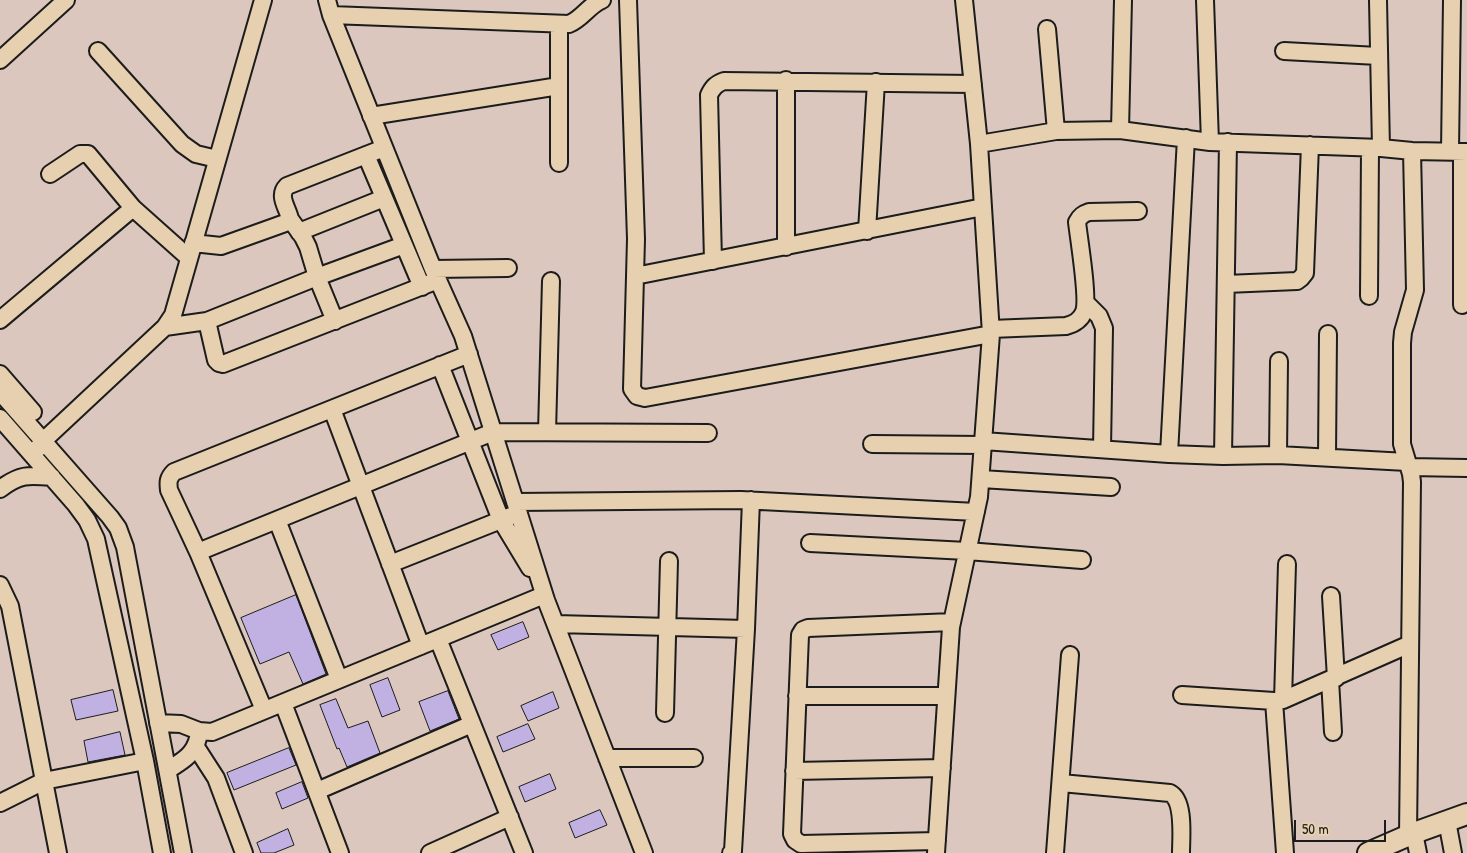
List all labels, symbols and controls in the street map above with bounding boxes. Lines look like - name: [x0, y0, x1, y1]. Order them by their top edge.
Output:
- scale bar: [1297, 810, 1390, 842]
- text: 50 m: [1302, 818, 1329, 839]

